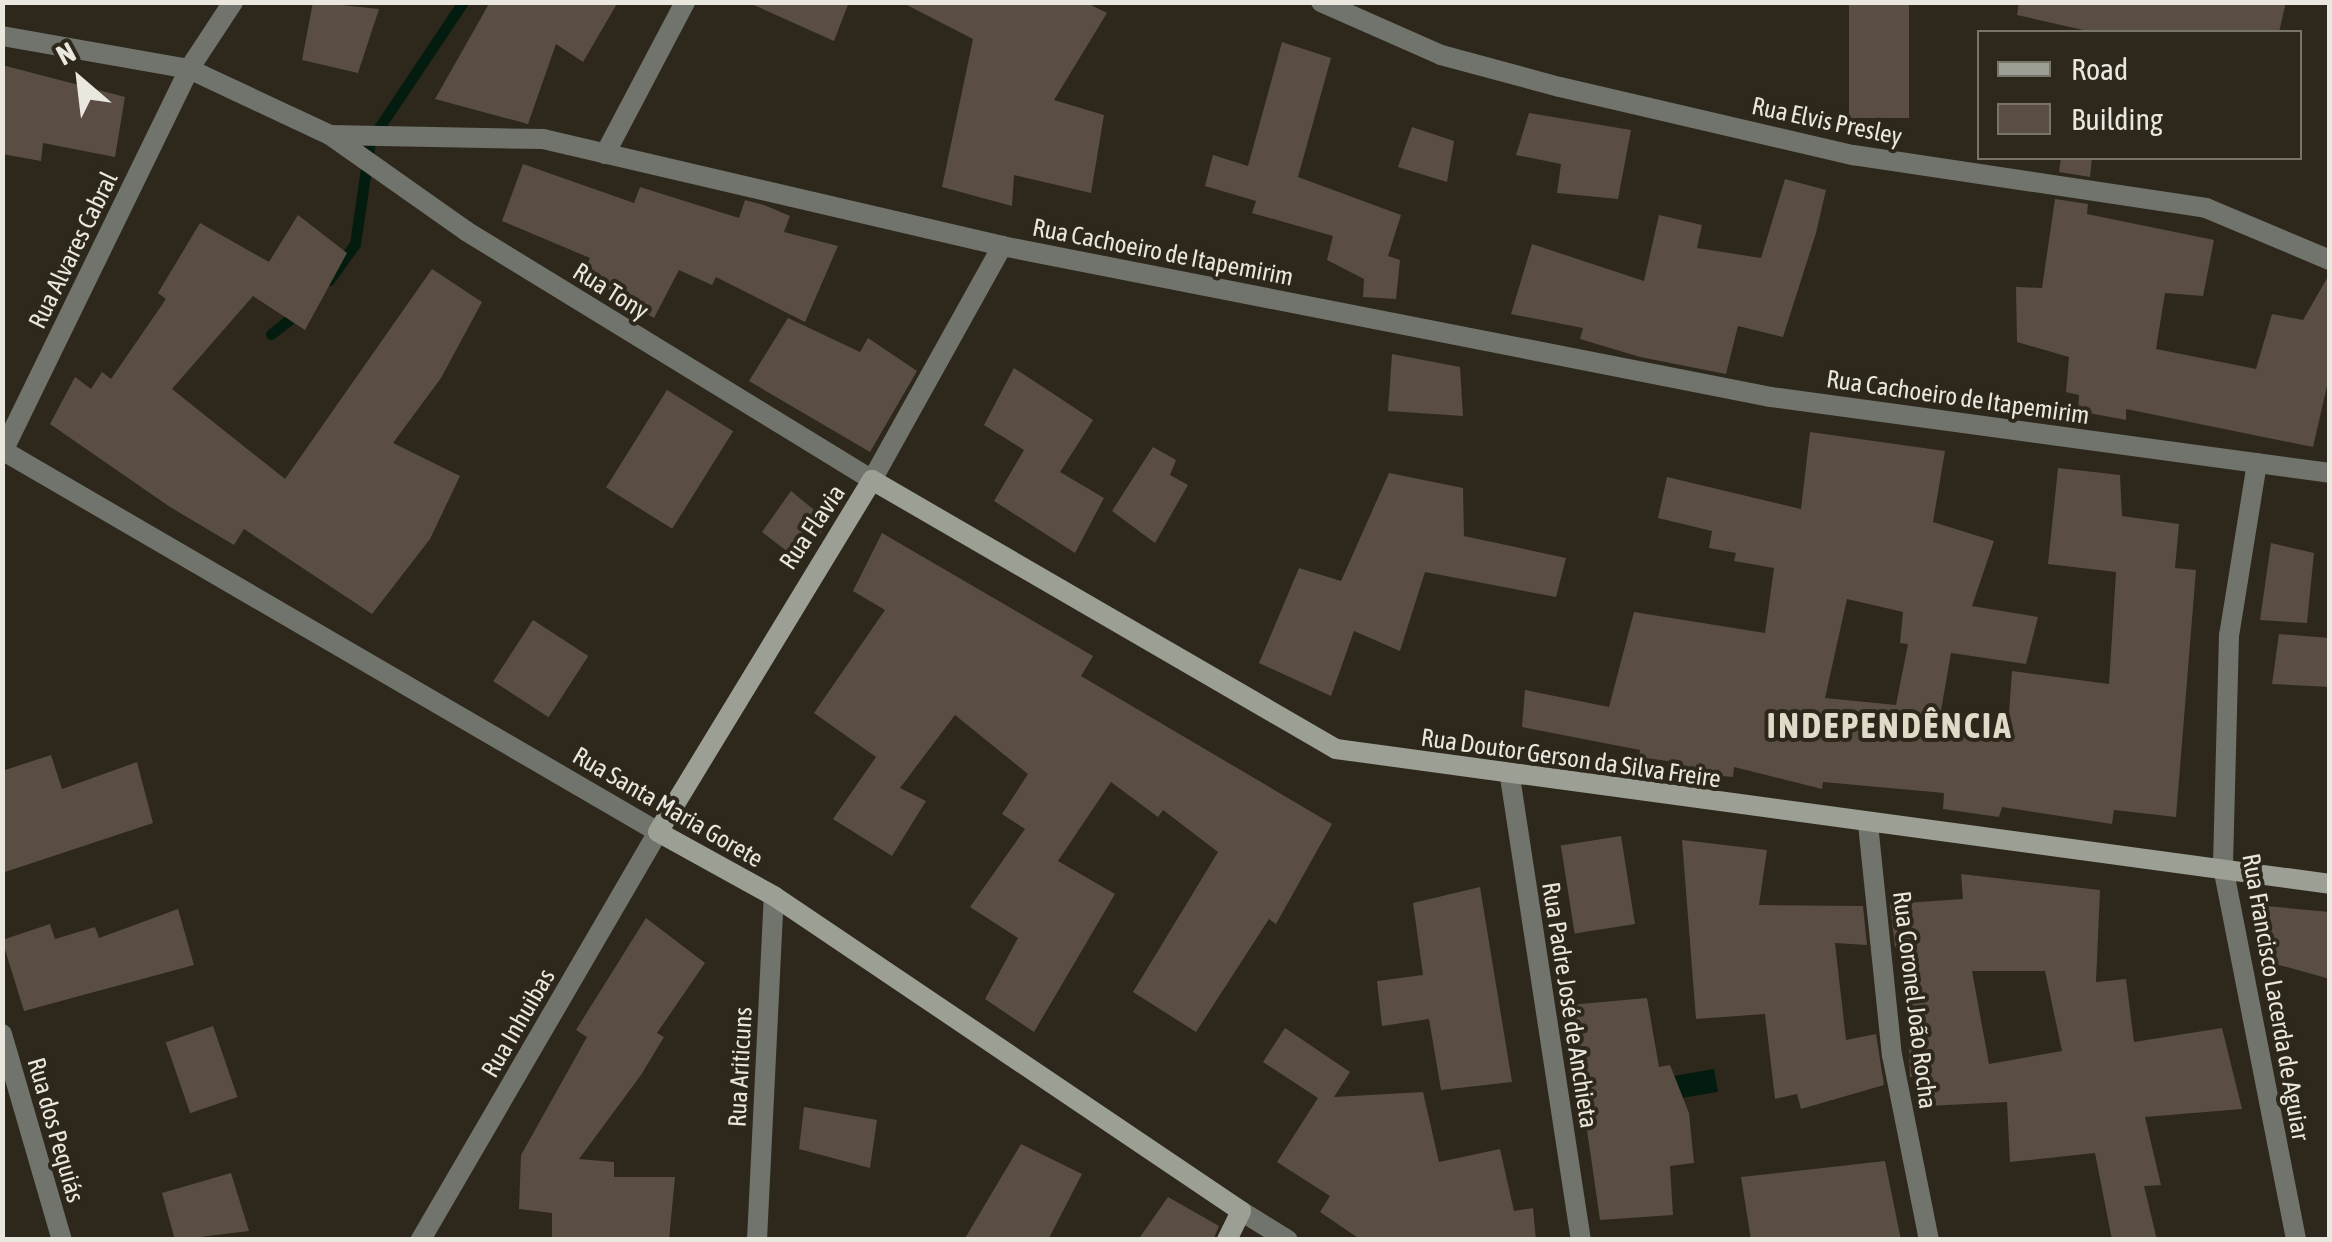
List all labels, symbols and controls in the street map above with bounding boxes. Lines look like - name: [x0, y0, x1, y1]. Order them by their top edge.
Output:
- north arrow: [30, 30, 130, 130]
- legend: [1977, 30, 2302, 160]
- text: N: [51, 36, 81, 72]
- text: Road: [2071, 52, 2128, 86]
- street label: Rua Elvis Presley: [1749, 90, 1905, 152]
- text: Building: [2071, 102, 2163, 136]
- street label: Rua Alvares Cabral: [22, 167, 124, 333]
- street label: Rua Cachoeiro de Itapemirim: [1030, 212, 1296, 292]
- street label: Rua Tony: [568, 256, 654, 326]
- street label: Rua Cachoeiro de Itapemirim: [1825, 364, 2091, 430]
- street label: Rua Flavia: [773, 479, 851, 575]
- district label: INDEPENDÊNCIA: [1767, 704, 2013, 746]
- street label: Rua Doutor Gerson da Silva Freire: [1419, 722, 1723, 794]
- street label: Rua Santa Maria Gorete: [568, 740, 768, 874]
- street label: Rua Francisco Lacerda de Aguiar: [2236, 851, 2316, 1143]
- street label: Rua Padre José de Anchieta: [1536, 880, 1604, 1130]
- street label: Rua Coronel João Rocha: [1887, 889, 1943, 1111]
- street label: Rua Inhuibas: [475, 963, 561, 1083]
- street label: Rua Ariticuns: [722, 1006, 758, 1128]
- street label: Rua dos Pequiás: [21, 1054, 91, 1206]

